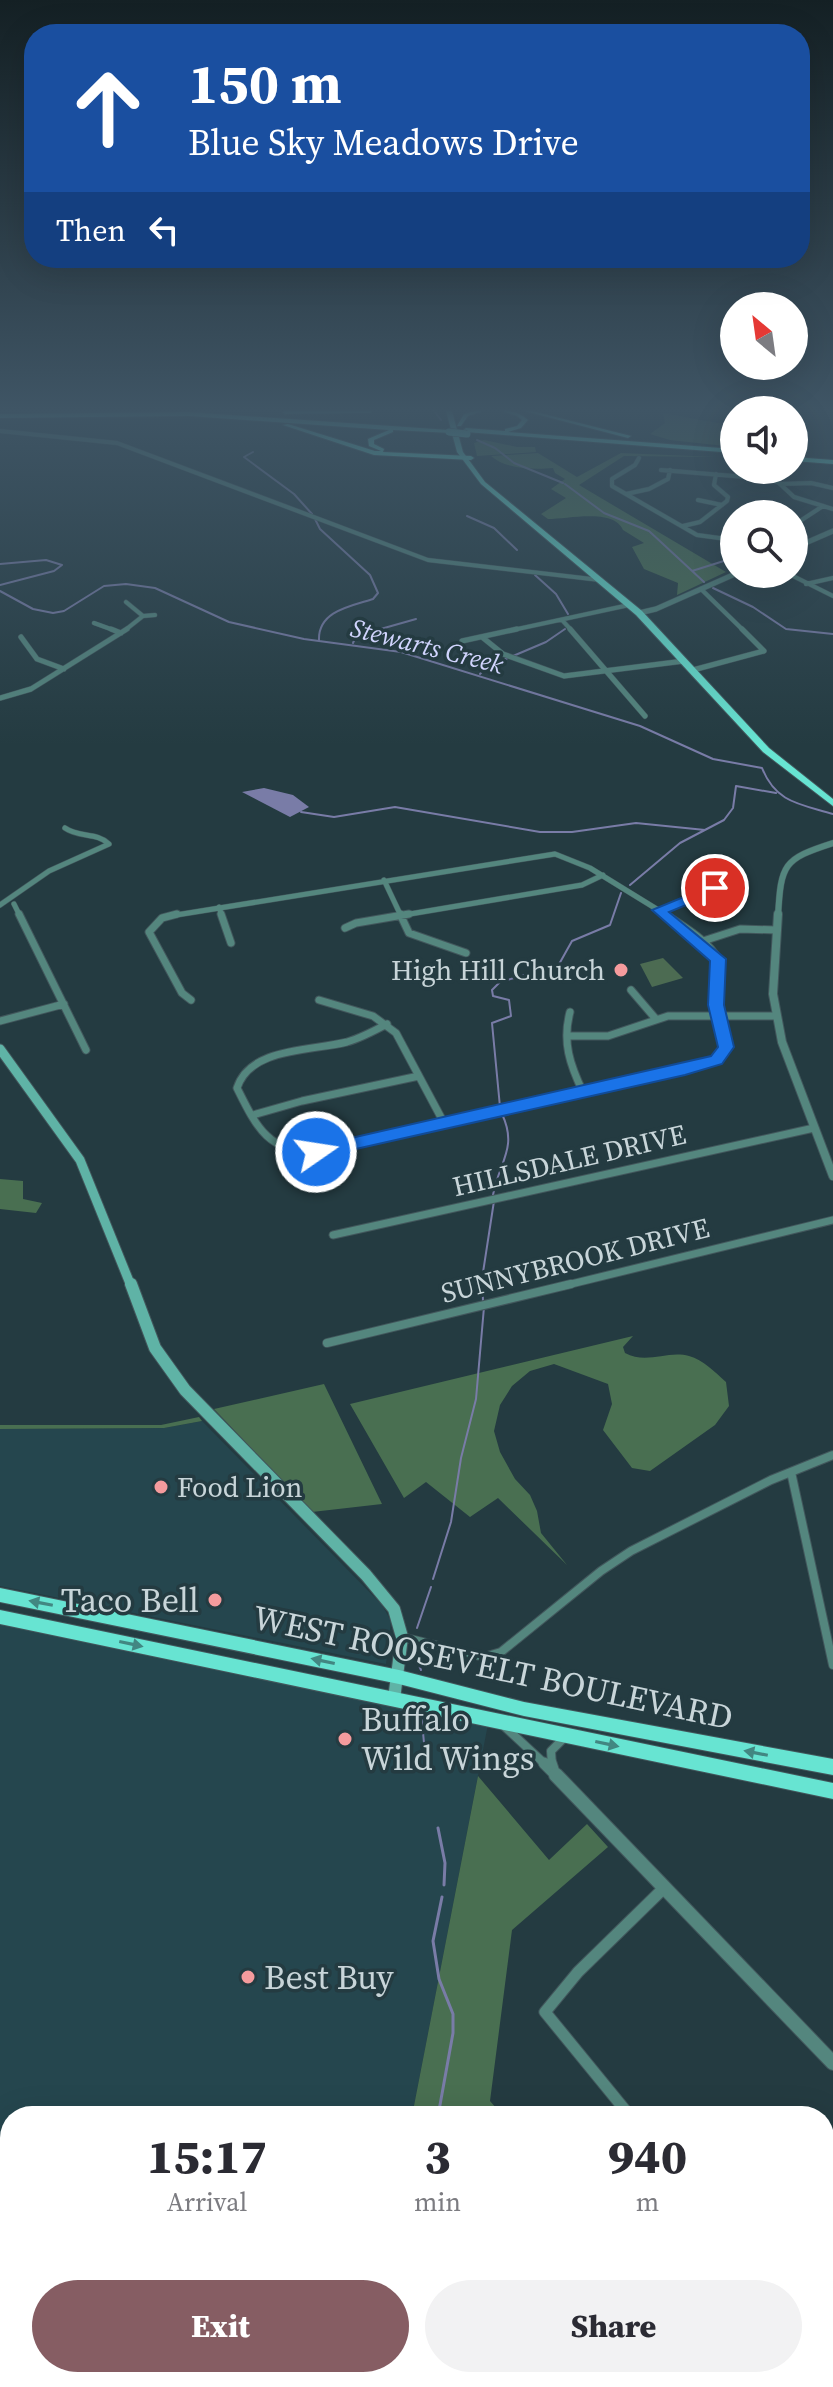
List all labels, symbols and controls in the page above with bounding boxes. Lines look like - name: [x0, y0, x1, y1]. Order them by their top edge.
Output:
- text: 150 m: [188, 45, 342, 122]
- icon: ahead: [56, 56, 160, 160]
- text: Blue Sky Meadows Drive: [188, 118, 579, 167]
- icon: left: [142, 208, 186, 252]
- text: Then: [56, 210, 126, 251]
- north arrow: [720, 292, 808, 380]
- map controls: [720, 292, 808, 588]
- button: sound: [720, 396, 808, 484]
- button: search: [720, 500, 808, 588]
- water label: Stewarts Creek: [347, 610, 508, 683]
- pin: [681, 854, 749, 922]
- icon: arrive: [693, 866, 737, 910]
- place label: High Hill Church: [391, 951, 605, 989]
- marker: High Hill Church: [612, 961, 630, 979]
- position arrow: [274, 1110, 358, 1194]
- street label: HILLSDALE DRIVE: [449, 1115, 689, 1205]
- street label: SUNNYBROOK DRIVE: [437, 1208, 713, 1312]
- place label: Food Lion: [177, 1468, 303, 1506]
- marker: Food Lion: [152, 1478, 170, 1496]
- place label: Taco Bell: [61, 1577, 199, 1623]
- marker: Taco Bell: [206, 1591, 224, 1609]
- street label: WEST ROOSEVELT BOULEVARD: [249, 1594, 737, 1740]
- one-way arrow: [28, 1597, 53, 1609]
- one-way arrow: [119, 1638, 144, 1651]
- one-way arrow: [310, 1654, 335, 1667]
- place label: Buffalo Wild Wings: [361, 1696, 535, 1781]
- marker: Buffalo Wild Wings: [336, 1730, 354, 1748]
- one-way arrow: [595, 1738, 620, 1751]
- one-way arrow: [744, 1746, 769, 1758]
- place label: Best Buy: [264, 1954, 394, 2000]
- marker: Best Buy: [239, 1968, 257, 1986]
- text: 15:17: [147, 2123, 267, 2189]
- text: 3: [424, 2123, 451, 2189]
- text: 940: [608, 2123, 687, 2189]
- text: Arrival: [167, 2184, 247, 2220]
- text: min: [414, 2184, 461, 2220]
- text: m: [636, 2184, 659, 2220]
- button: Exit: [32, 2280, 409, 2372]
- button: Share: [425, 2280, 802, 2372]

